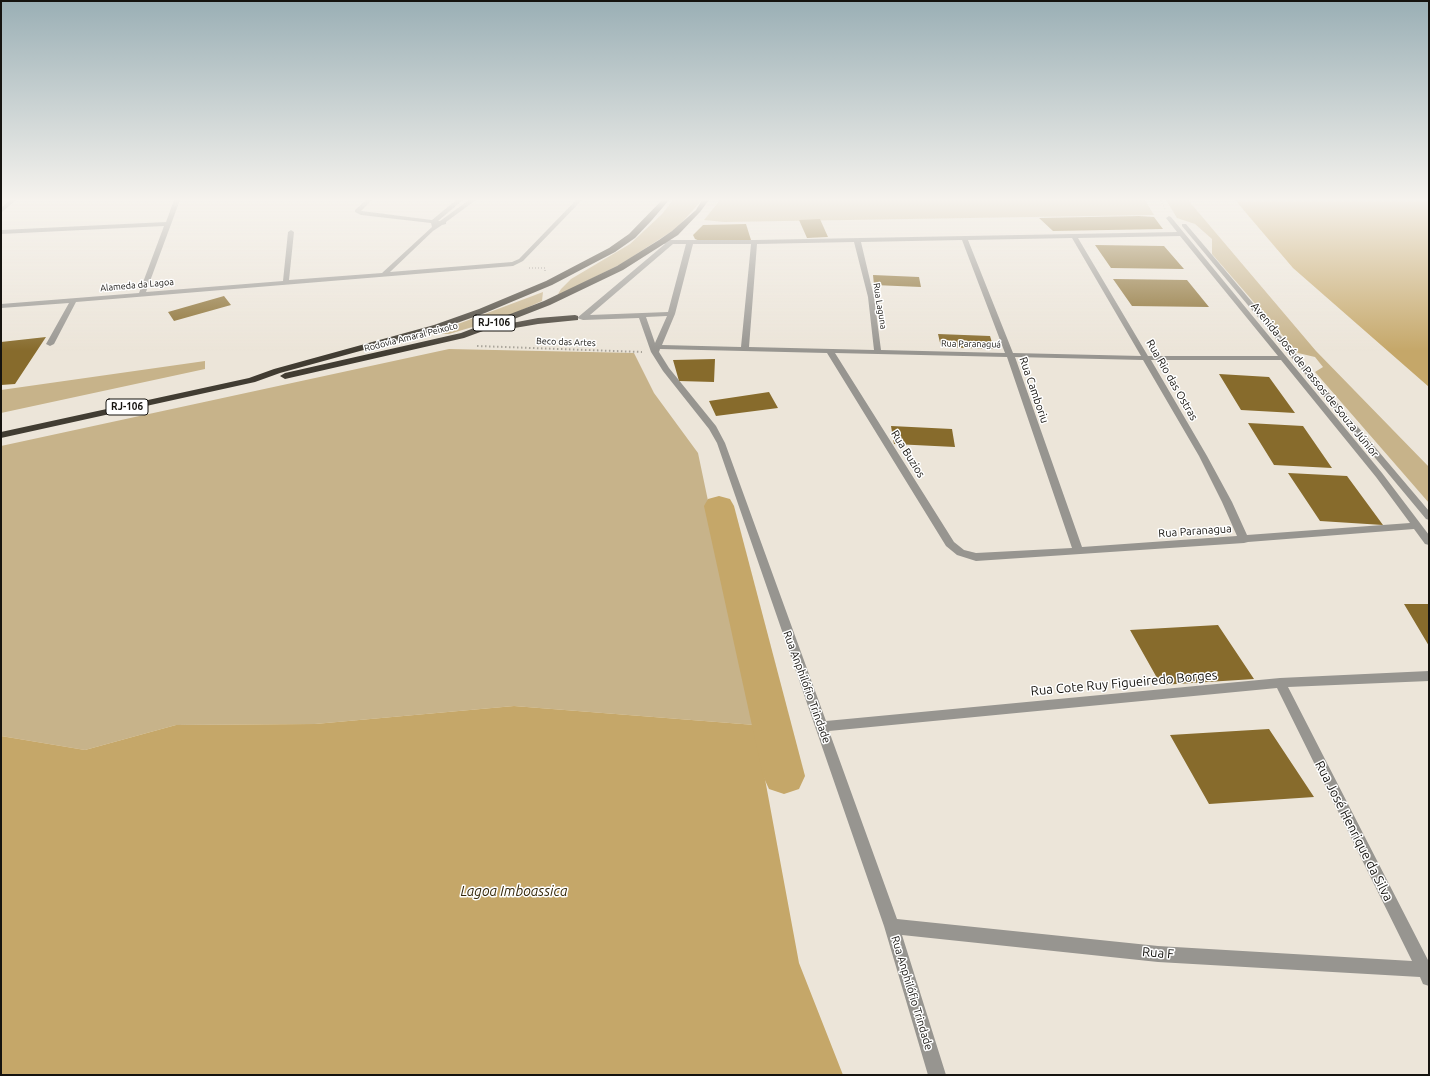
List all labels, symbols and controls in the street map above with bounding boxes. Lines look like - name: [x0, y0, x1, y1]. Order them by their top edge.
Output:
- street label: Alameda da Lagoa: [100, 276, 174, 294]
- street label: Rua Laguna: [871, 282, 889, 330]
- street label: Avenida José de Passos de Souza Júnior: [1248, 300, 1382, 460]
- road number: RJ-106: [473, 315, 515, 331]
- street label: Rodovia Amaral Peixoto: [363, 320, 459, 354]
- street label: Beco das Artes: [536, 336, 596, 348]
- street label: Rua Rio das Ostras: [1143, 337, 1201, 423]
- street label: Rua Paranaguá: [941, 338, 1001, 350]
- street label: Rua Camboriu: [1016, 355, 1052, 425]
- road number: RJ-106: [106, 399, 148, 415]
- street label: Rua Buzios: [888, 428, 928, 480]
- street label: Rua Paranagua: [1158, 522, 1232, 540]
- street label: Rua Anphilófio Trindade: [780, 629, 834, 745]
- street label: Rua Cote Ruy Figueiredo Borges: [1030, 667, 1218, 699]
- street label: Rua José Henrique da Silva: [1312, 758, 1396, 904]
- water label: Lagoa Imboassica: [460, 883, 568, 899]
- street label: Rua Anphilófio Trindade: [888, 934, 936, 1052]
- street label: Rua F: [1141, 944, 1175, 962]

